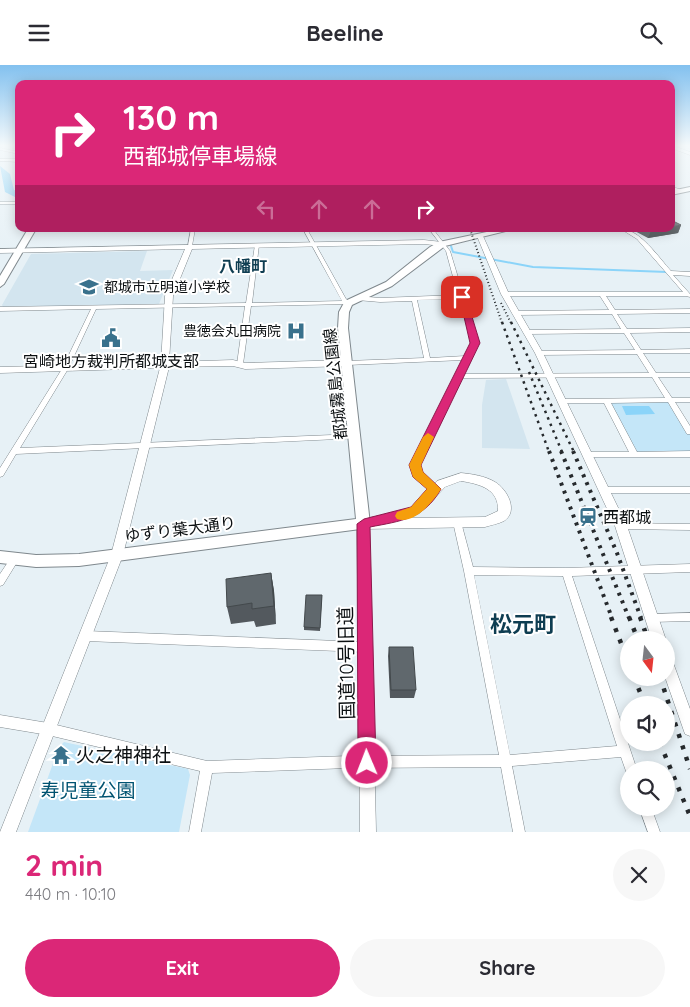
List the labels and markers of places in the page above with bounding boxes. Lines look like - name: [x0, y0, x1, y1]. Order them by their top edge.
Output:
- school or university icon: 都城市立明道小学校: [78, 276, 100, 298]
- pin: [441, 276, 483, 318]
- place label: 都城市立明道小学校: [104, 278, 230, 296]
- hospital icon: 豊徳会丸田病院: [285, 320, 307, 342]
- place label: 豊徳会丸田病院: [183, 322, 281, 340]
- public building icon: 宮崎地方裁判所都城支部: [100, 327, 122, 349]
- place label: 宮崎地方裁判所都城支部: [23, 351, 199, 371]
- station icon: 西都城: [577, 506, 599, 528]
- place label: 西都城: [603, 507, 651, 527]
- place label: 火之神神社: [76, 743, 171, 767]
- temple icon: 火之神神社: [50, 744, 72, 766]

